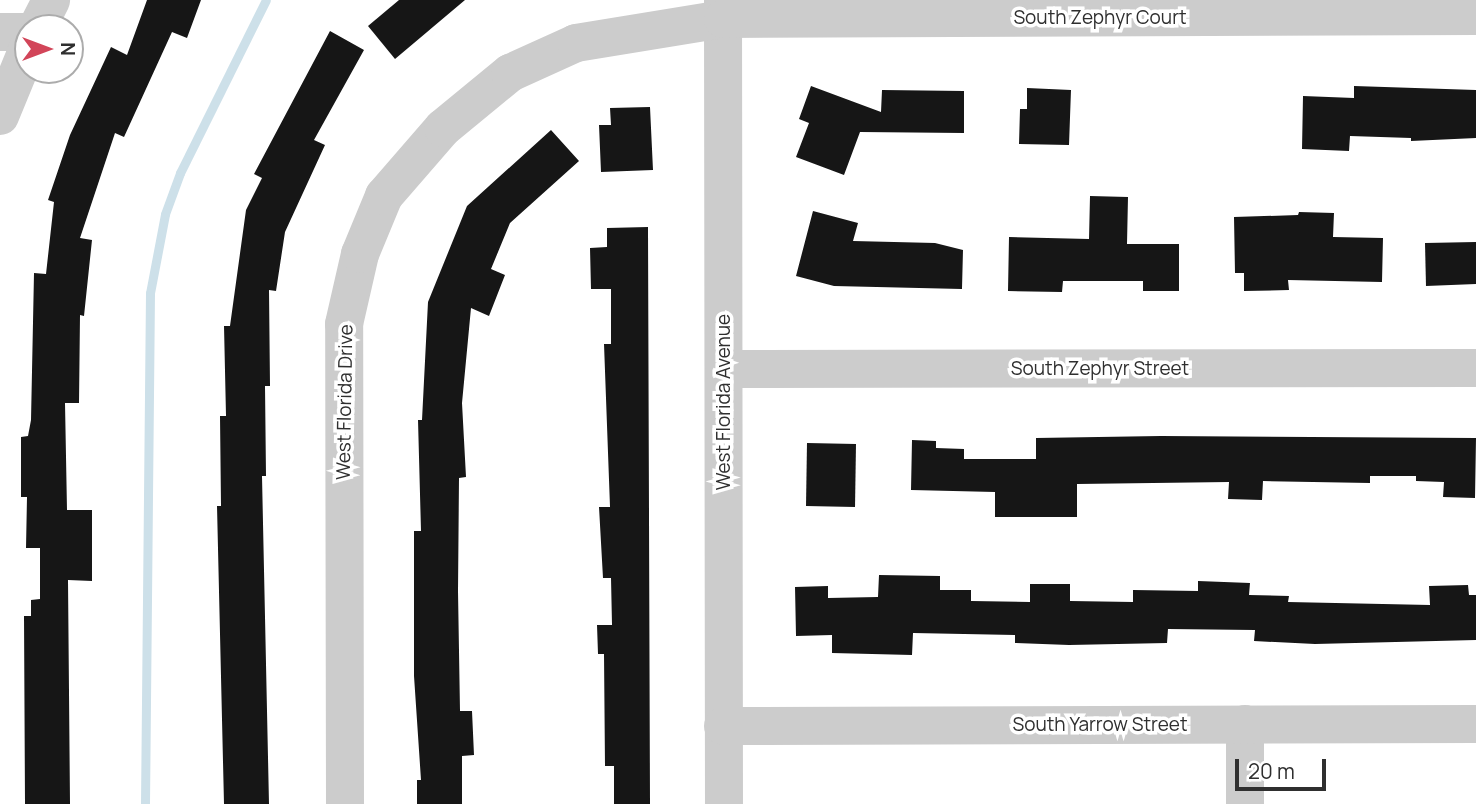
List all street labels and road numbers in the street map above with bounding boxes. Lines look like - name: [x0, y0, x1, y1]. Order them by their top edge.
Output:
- street label: South Zephyr Court: [1013, 7, 1187, 29]
- street label: West Florida Avenue: [713, 314, 735, 490]
- street label: West Florida Drive: [332, 324, 358, 480]
- street label: South Zephyr Street: [1011, 358, 1189, 380]
- street label: South Yarrow Street: [1012, 714, 1188, 736]

